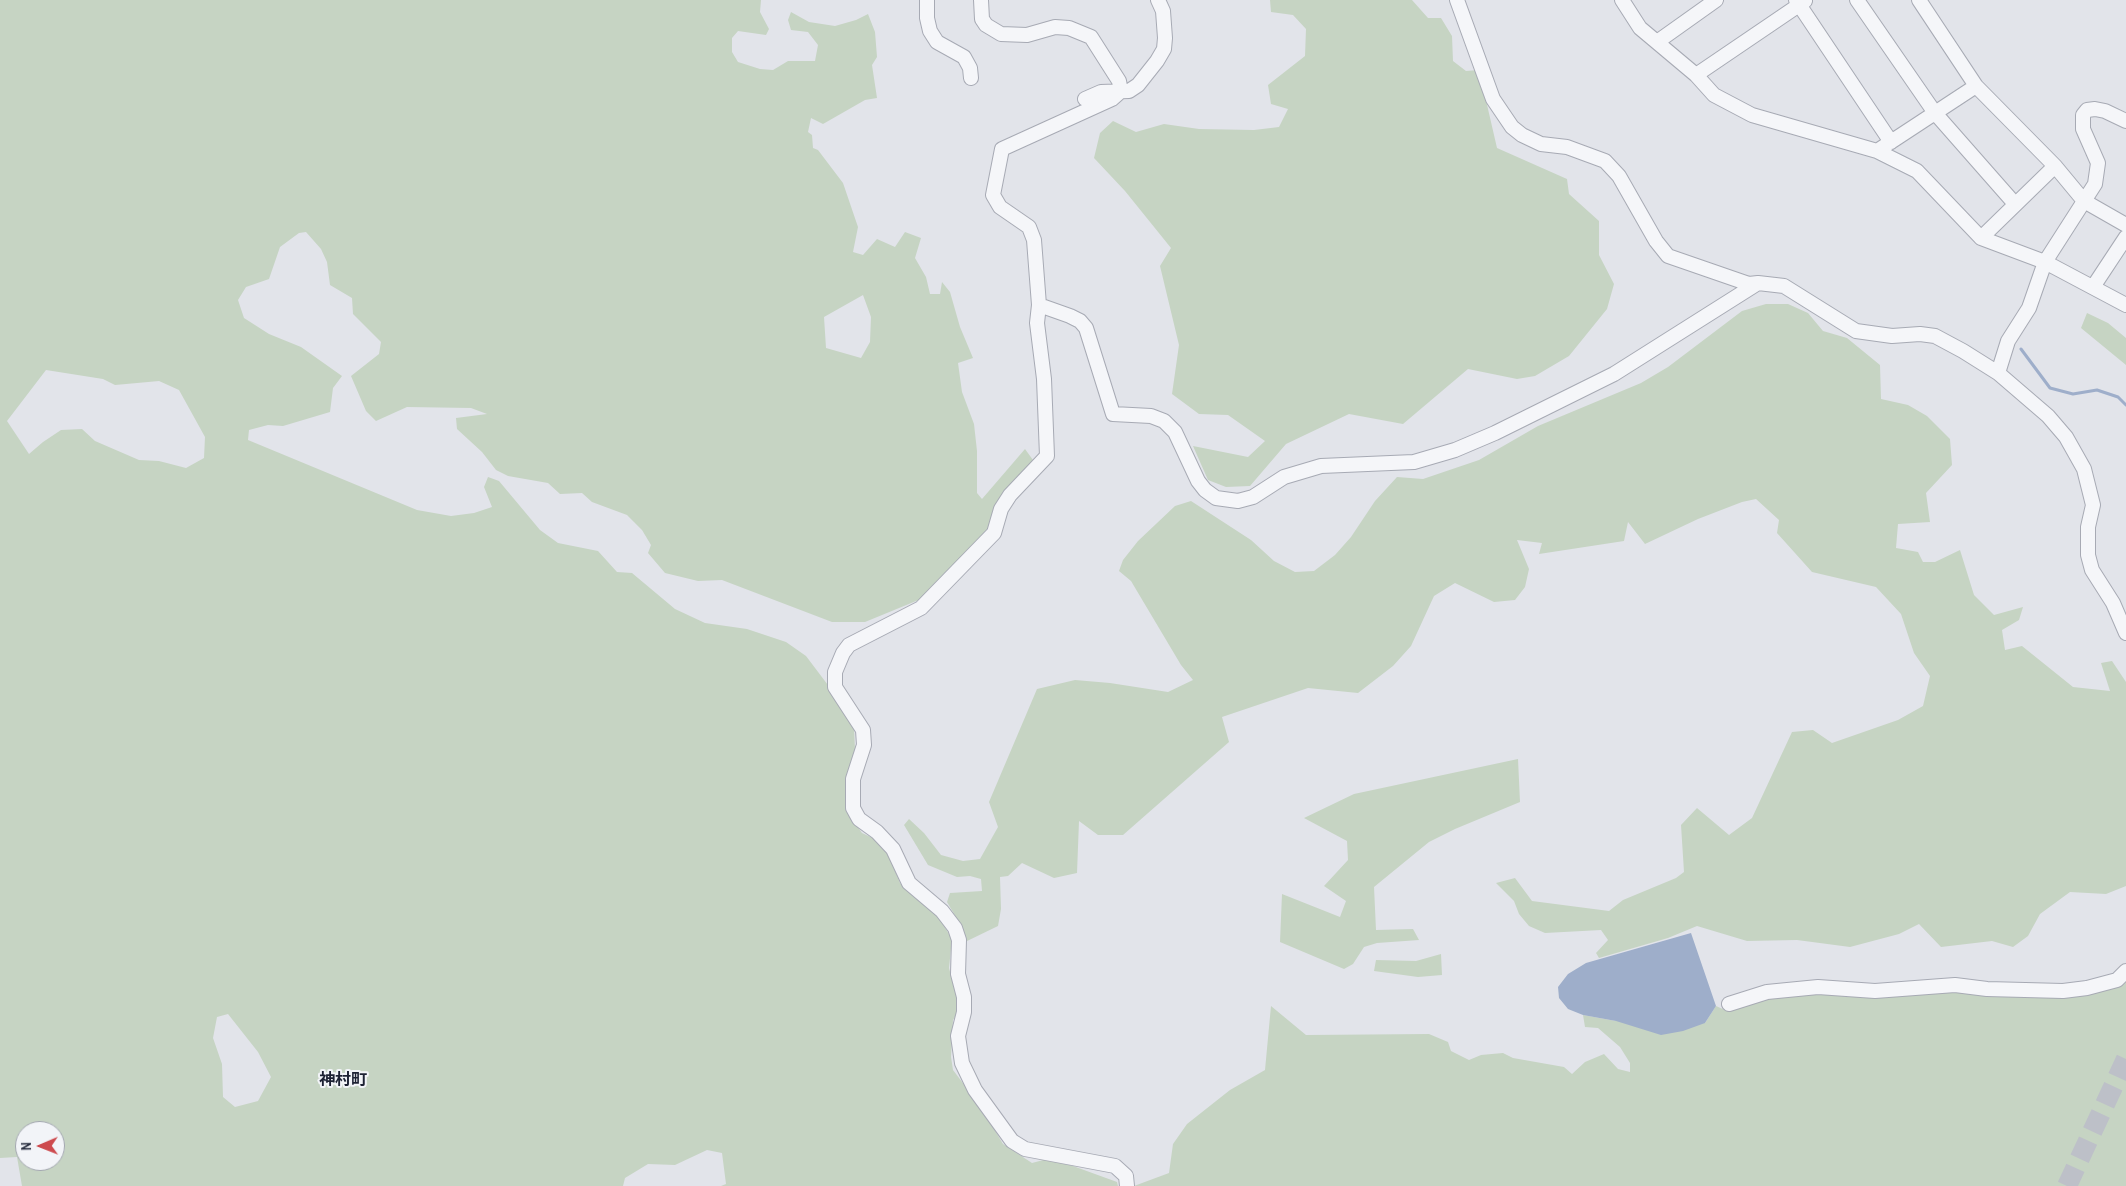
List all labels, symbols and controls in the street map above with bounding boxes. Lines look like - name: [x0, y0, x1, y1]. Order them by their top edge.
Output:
- district label: 神村町: [319, 1071, 367, 1091]
- north arrow: [15, 1121, 65, 1171]
- text: N: [17, 1142, 35, 1151]

